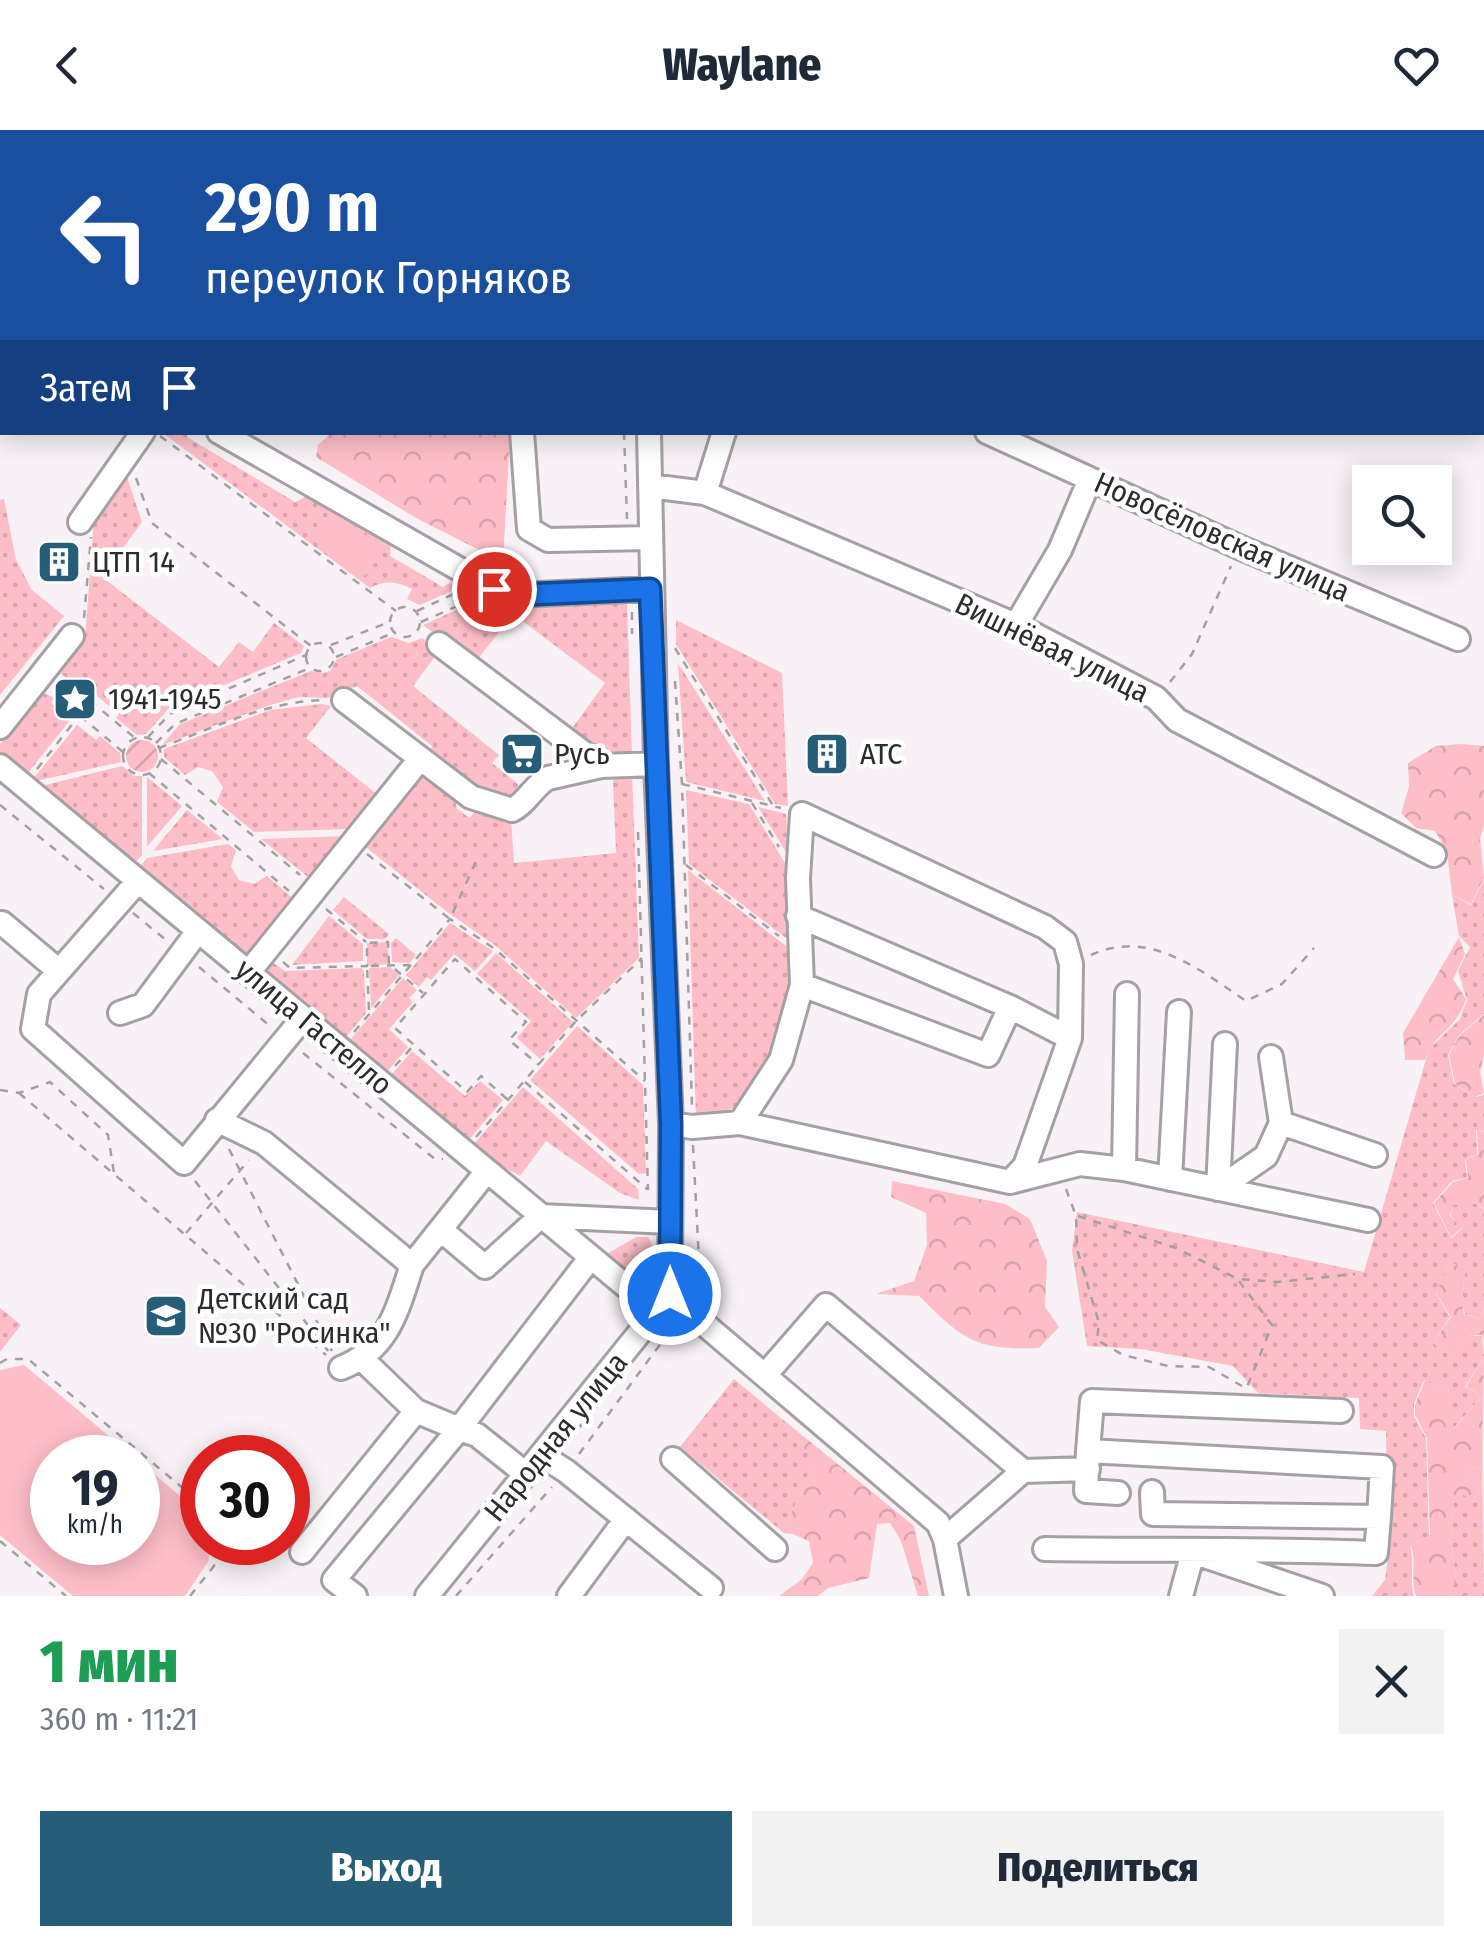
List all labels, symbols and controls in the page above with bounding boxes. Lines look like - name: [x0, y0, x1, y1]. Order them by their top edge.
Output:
- icon: back: [40, 38, 95, 93]
- text: Waylane: [663, 38, 821, 92]
- icon: heart: [1389, 38, 1444, 93]
- text: 290 m: [205, 166, 379, 250]
- icon: left: [40, 170, 170, 300]
- text: переулок Горняков: [205, 251, 572, 305]
- icon: arrive: [152, 360, 207, 415]
- text: Затем: [40, 365, 132, 411]
- street label: Новосёловская улица: [1089, 464, 1355, 610]
- map controls: [1352, 465, 1452, 565]
- button: search: [1352, 465, 1452, 565]
- building icon: ЦТП 14: [36, 539, 82, 585]
- place label: ЦТП 14: [92, 544, 175, 580]
- pin: [452, 547, 537, 632]
- icon: arrive: [467, 562, 522, 617]
- street label: Вишнёвая улица: [949, 585, 1155, 711]
- place icon: 1941-1945: [52, 676, 98, 722]
- place label: 1941-1945: [108, 681, 222, 717]
- supermarket icon: Русь: [499, 731, 545, 777]
- building icon: АТС: [804, 731, 850, 777]
- place label: Русь: [554, 736, 610, 772]
- place label: АТС: [860, 736, 902, 772]
- street label: улица Гастелло: [228, 951, 400, 1103]
- position arrow: [618, 1242, 722, 1346]
- place label: Детский сад №30 "Росинка": [197, 1281, 391, 1351]
- school or university icon: Детский сад №30 "Росинка": [143, 1293, 189, 1339]
- street label: Народная улица: [477, 1345, 635, 1529]
- speed limit sign: 30: [180, 1435, 310, 1565]
- text: 19: [71, 1458, 118, 1518]
- text: km/h: [67, 1510, 123, 1540]
- text: 1 мин: [40, 1626, 179, 1698]
- button: close: [1339, 1629, 1444, 1734]
- text: 360 m · 11:21: [40, 1700, 198, 1738]
- button: Выход: [40, 1811, 732, 1926]
- button: Поделиться: [752, 1811, 1444, 1926]

